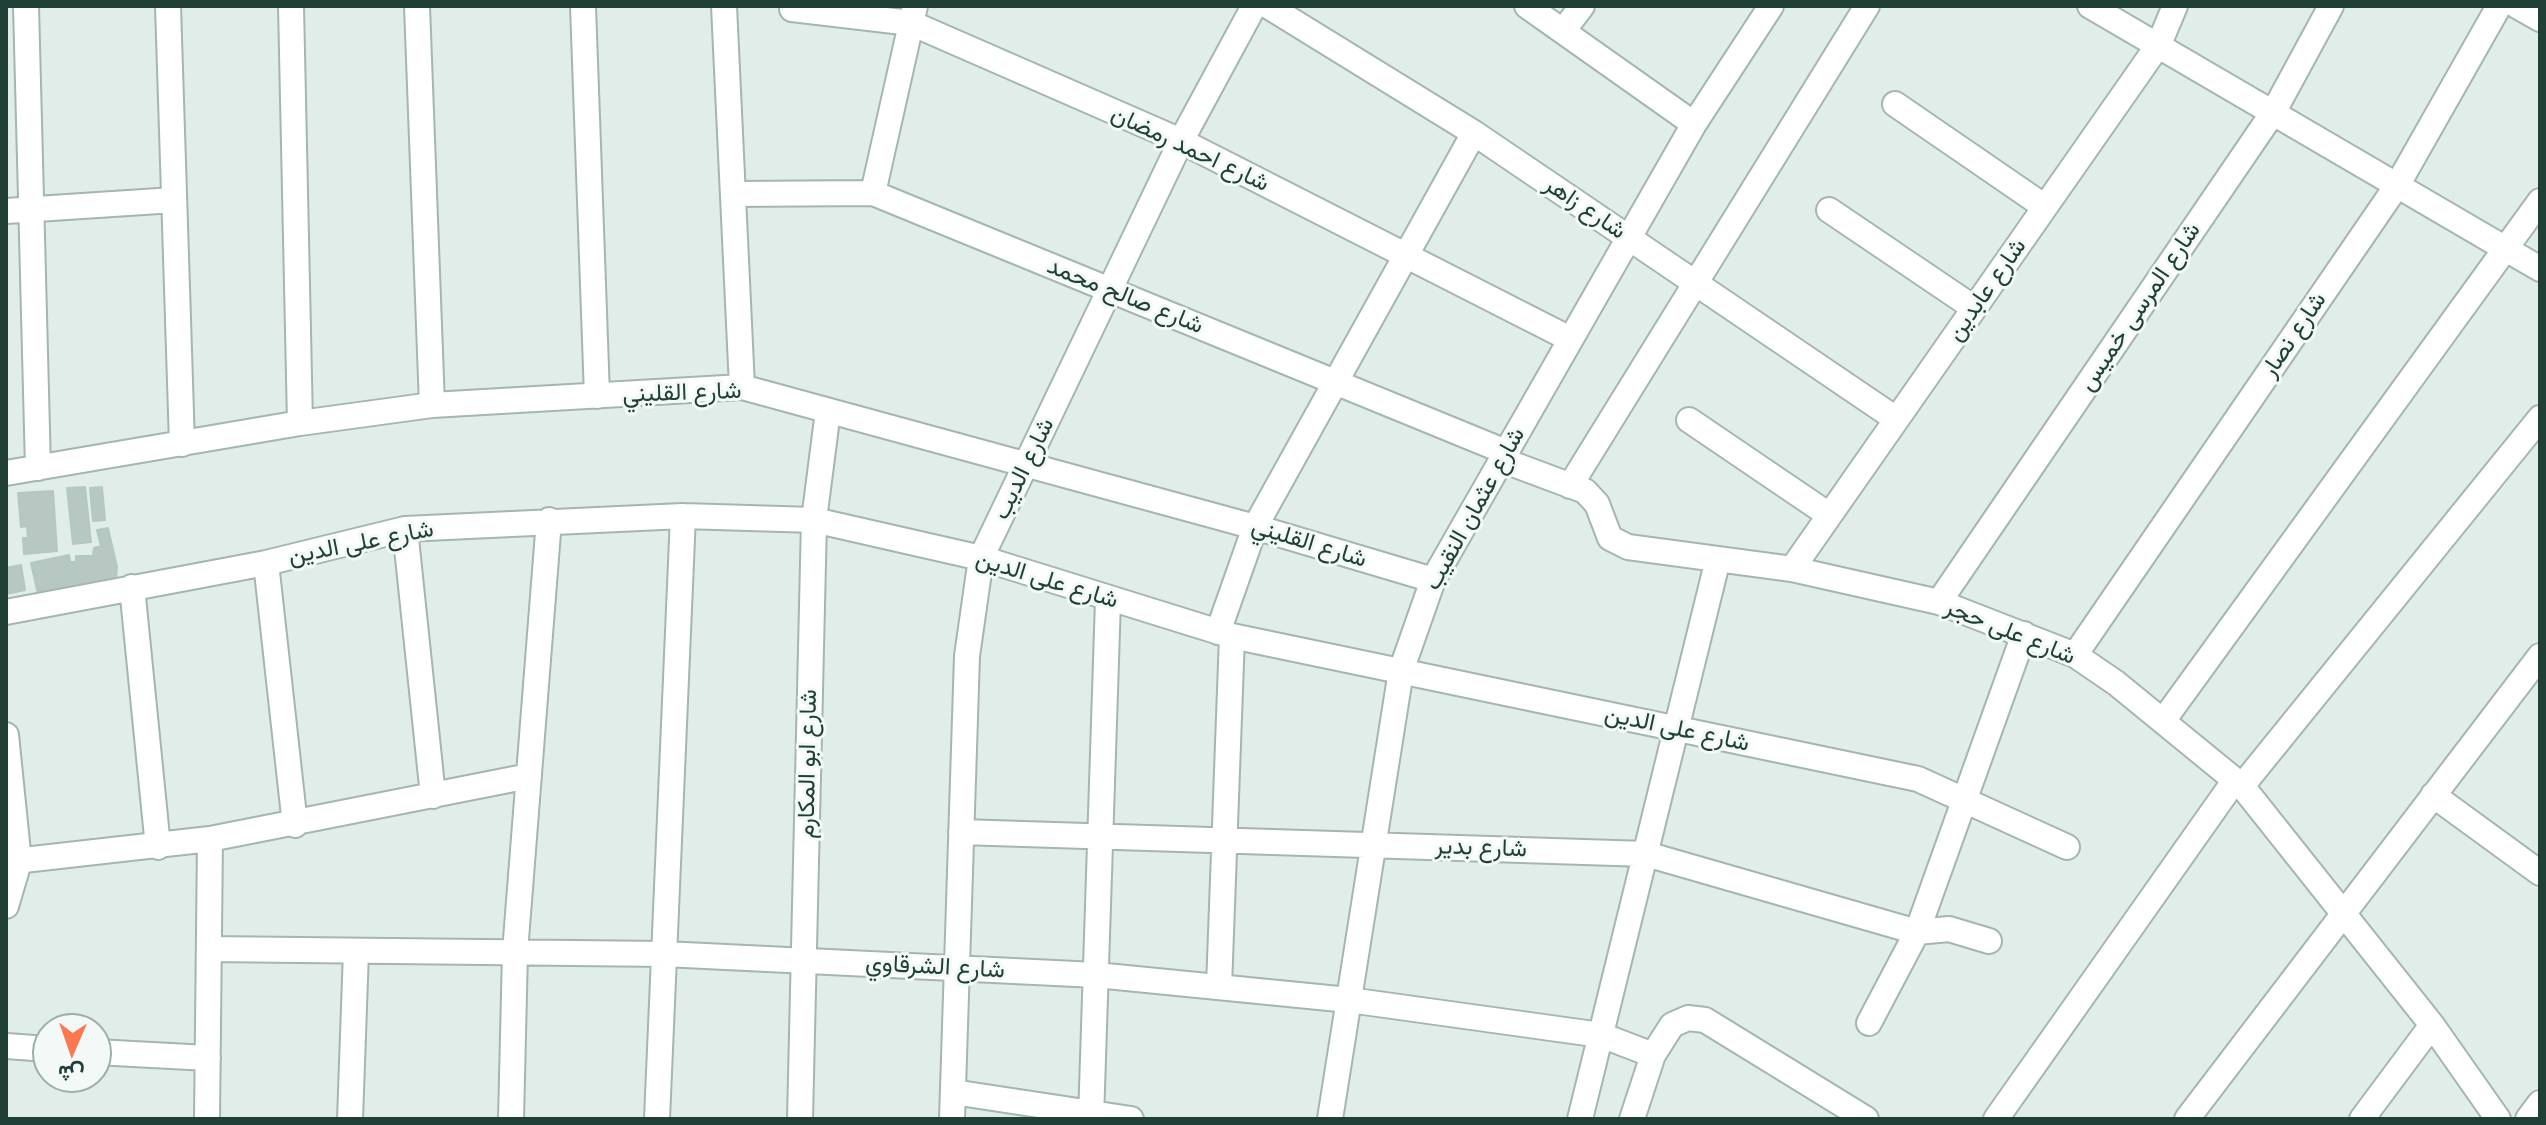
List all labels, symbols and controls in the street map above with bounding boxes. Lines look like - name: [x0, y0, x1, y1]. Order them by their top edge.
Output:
- street label: شارع احمد رمضان: [1106, 100, 1274, 198]
- street label: شارع زاهر: [1539, 170, 1631, 246]
- street label: شارع المرسى خميس: [2073, 217, 2207, 397]
- street label: شارع عابدين: [1941, 233, 2033, 347]
- street label: شارع صالح محمد: [1043, 252, 1207, 340]
- street label: شارع نصار: [2255, 287, 2333, 383]
- street label: شارع القليني: [622, 377, 742, 409]
- street label: شارع الديب: [987, 413, 1061, 525]
- street label: شارع عثمان النقيب: [1418, 423, 1532, 595]
- street label: شارع القليني: [1248, 512, 1370, 574]
- street label: شارع على الدين: [286, 515, 436, 571]
- street label: شارع على الدين: [972, 545, 1122, 615]
- street label: شارع على حجر: [1941, 593, 2079, 671]
- street label: شارع ابو المكارم: [792, 689, 824, 839]
- street label: شارع على الدين: [1602, 700, 1752, 758]
- street label: شارع بدير: [1435, 832, 1527, 864]
- street label: شارع الشرقاوي: [864, 949, 1006, 985]
- north arrow: [32, 1013, 112, 1093]
- text: ش: [57, 1060, 85, 1090]

